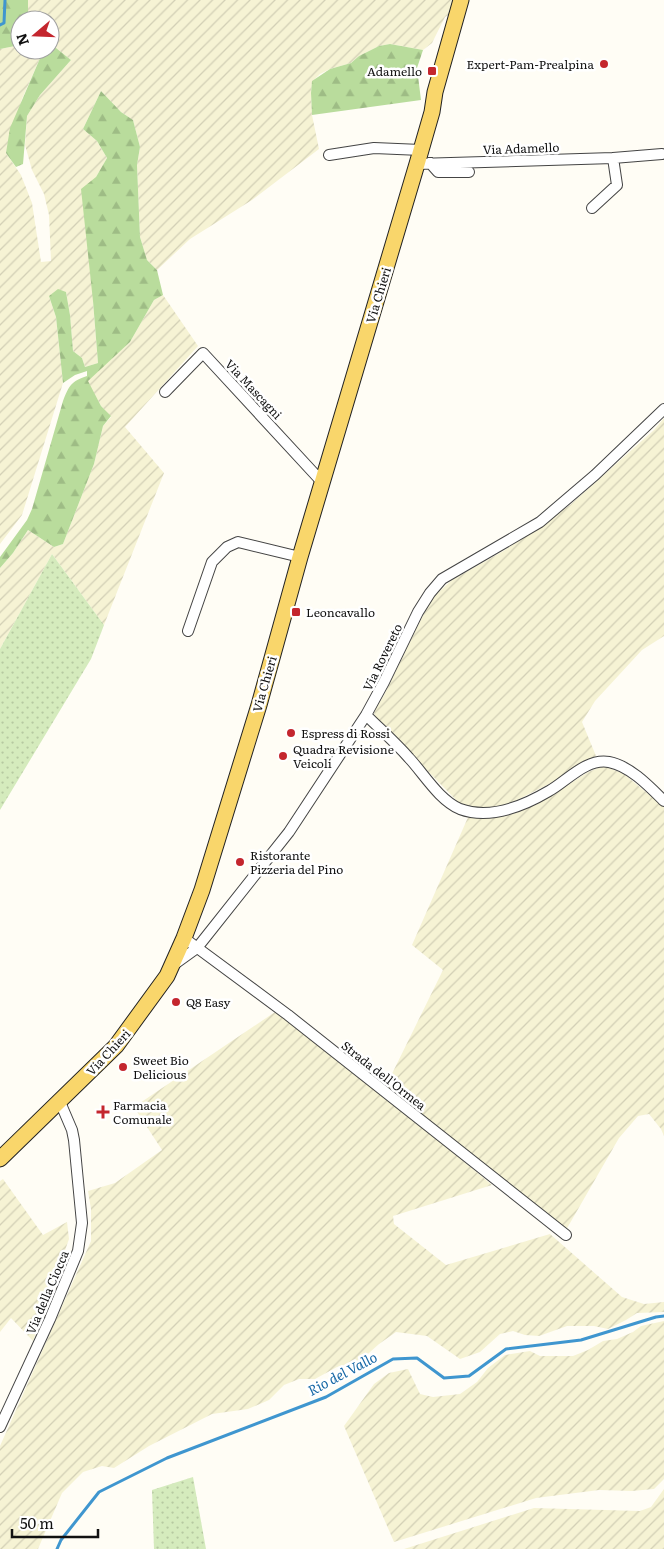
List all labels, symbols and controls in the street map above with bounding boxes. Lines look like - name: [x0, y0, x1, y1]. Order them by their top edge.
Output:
- north arrow: [10, 10, 60, 60]
- text: N: [10, 31, 33, 48]
- place label: Expert-Pam-Prealpina: [467, 55, 595, 73]
- marker: Expert-Pam-Prealpina: [598, 58, 610, 70]
- place label: Adamello: [367, 62, 422, 80]
- marker: Adamello: [426, 65, 438, 77]
- street label: Via Adamello: [482, 138, 560, 158]
- street label: Via Chieri: [361, 265, 395, 325]
- street label: Via Mascagni: [221, 355, 287, 423]
- place label: Leoncavallo: [306, 603, 375, 621]
- marker: Leoncavallo: [290, 606, 302, 618]
- street label: Via Rovereto: [358, 620, 406, 694]
- street label: Via Chieri: [247, 654, 281, 714]
- place label: Espress di Rossi: [301, 724, 390, 742]
- marker: Espress di Rossi: [285, 727, 297, 739]
- place label: Quadra Revisione Veicoli: [293, 740, 394, 772]
- marker: Quadra Revisione Veicoli: [277, 750, 289, 762]
- place label: Ristorante Pizzeria del Pino: [250, 846, 343, 878]
- marker: Ristorante Pizzeria del Pino: [234, 856, 246, 868]
- place label: Q8 Easy: [186, 993, 230, 1011]
- marker: Q8 Easy: [170, 996, 182, 1008]
- street label: Via Chieri: [82, 1025, 134, 1079]
- street label: Strada dell'Ormea: [338, 1036, 430, 1114]
- place label: Sweet Bio Delicious: [133, 1051, 189, 1083]
- marker: Sweet Bio Delicious: [117, 1061, 129, 1073]
- place label: Farmacia Comunale: [113, 1096, 172, 1128]
- marker: Farmacia Comunale: [97, 1106, 109, 1118]
- street label: Via della Ciocca: [21, 1247, 73, 1337]
- water label: Rio del Vallo: [304, 1346, 380, 1400]
- scale bar: [12, 1506, 99, 1538]
- text: 50 m: [20, 1511, 54, 1534]

